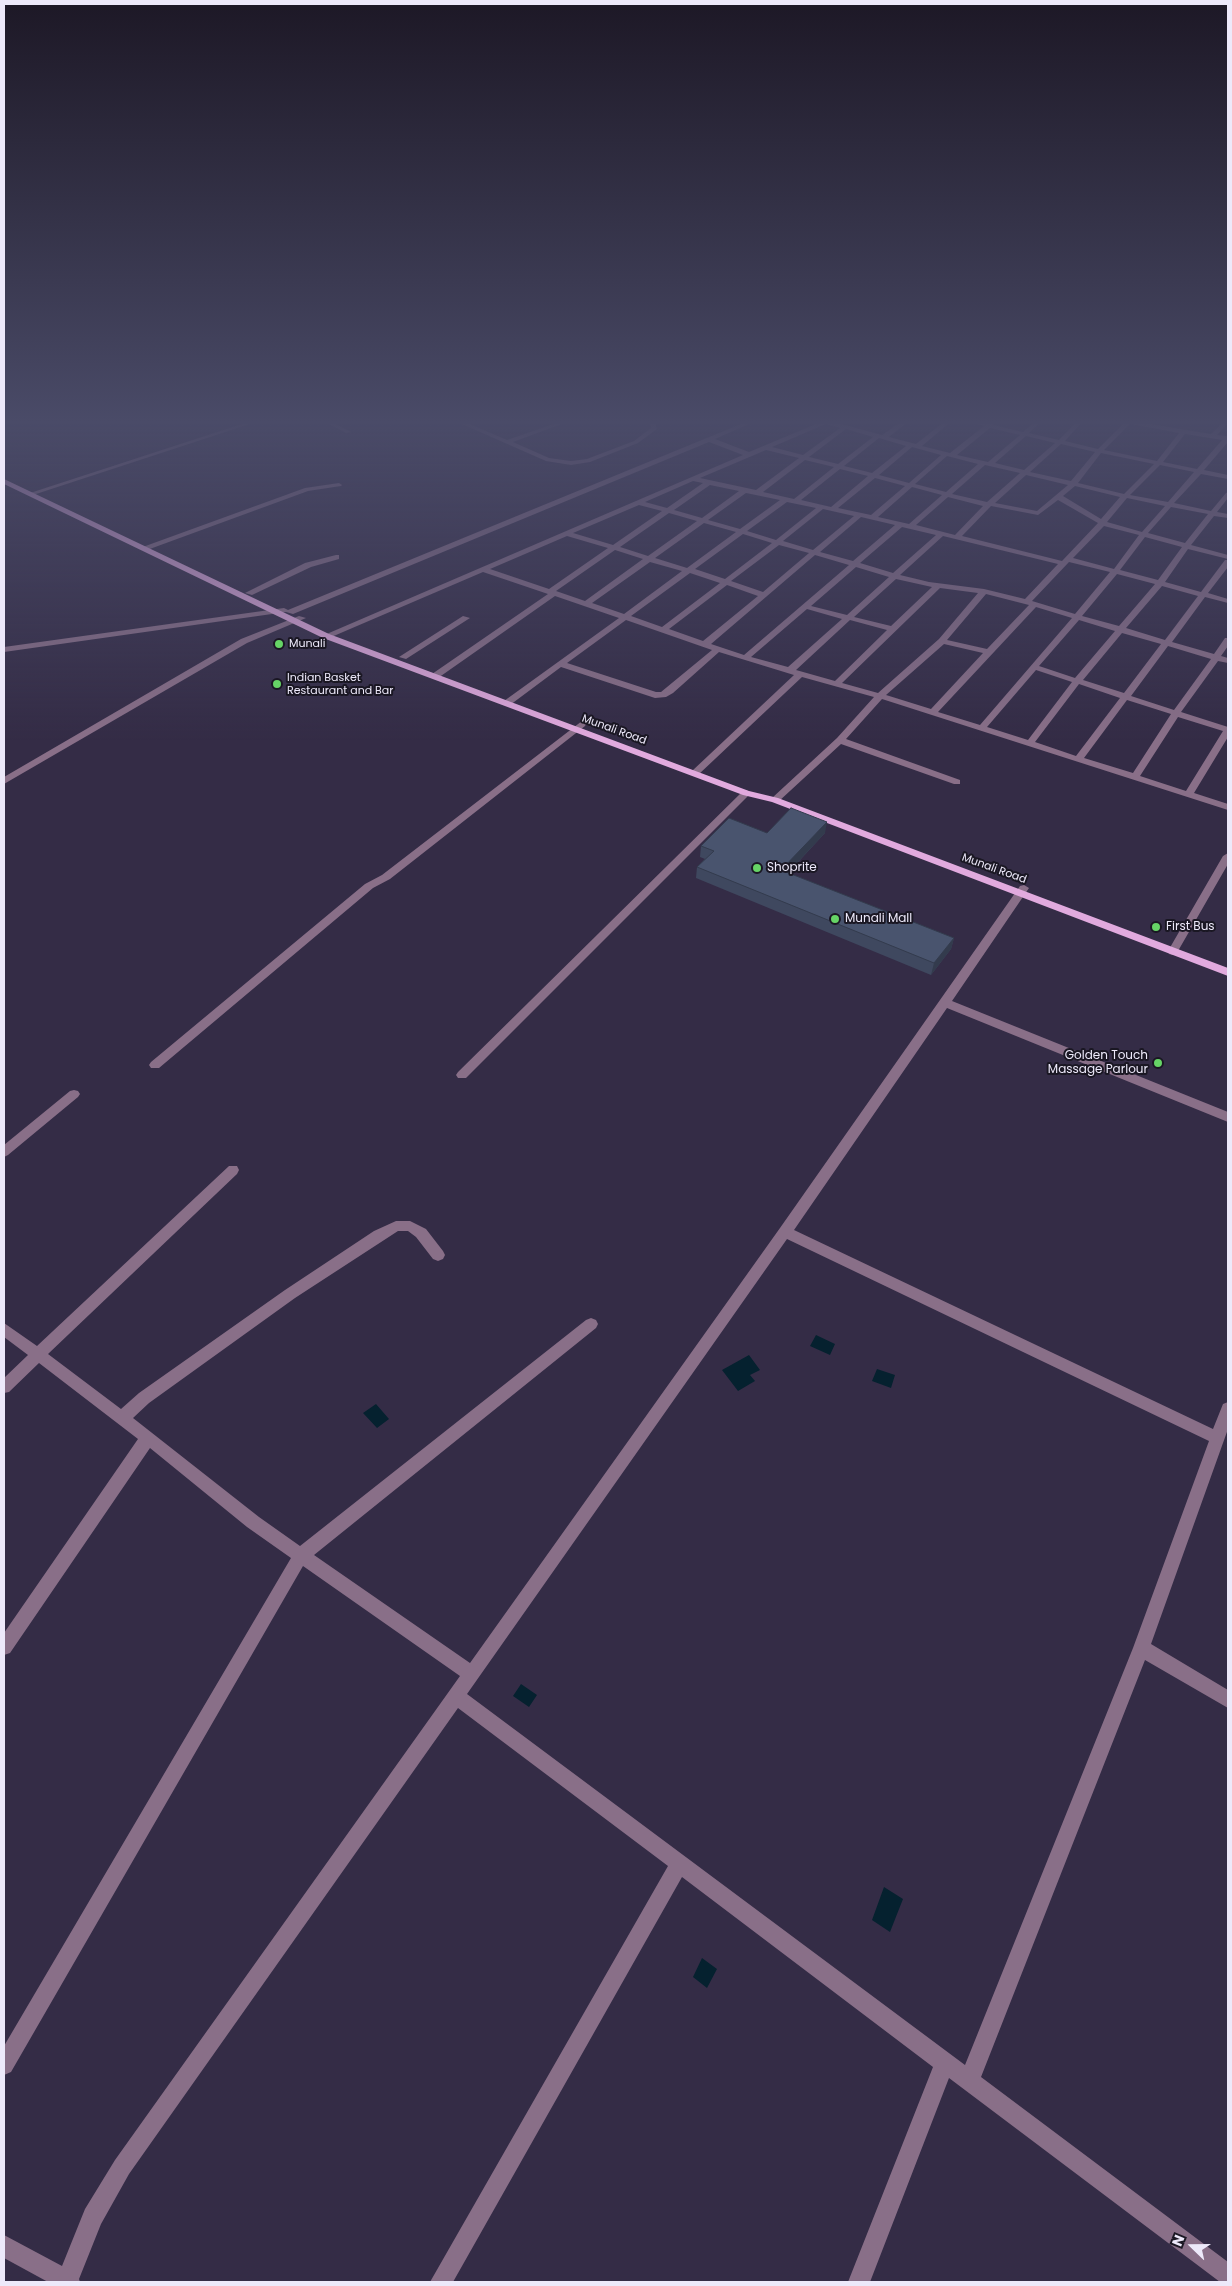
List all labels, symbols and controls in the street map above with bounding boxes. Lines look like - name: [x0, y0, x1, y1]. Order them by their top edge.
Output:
- place label: Munali: [289, 637, 325, 651]
- marker: Munali: [273, 638, 285, 650]
- place label: Indian Basket Restaurant and Bar: [287, 671, 393, 697]
- marker: Indian Basket Restaurant and Bar: [271, 678, 283, 690]
- street label: Munali Road: [580, 712, 648, 748]
- street label: Munali Road: [960, 851, 1028, 887]
- place label: Shoprite: [767, 861, 817, 875]
- marker: Shoprite: [751, 862, 763, 874]
- place label: Munali Mall: [845, 912, 912, 926]
- marker: Munali Mall: [829, 913, 841, 925]
- place label: First Bus: [1166, 920, 1215, 934]
- marker: First Bus: [1150, 921, 1162, 933]
- place label: Golden Touch Massage Parlour: [1048, 1049, 1148, 1077]
- marker: Golden Touch Massage Parlour: [1152, 1057, 1164, 1069]
- north arrow: [1167, 2221, 1217, 2271]
- text: N: [1167, 2232, 1189, 2249]

